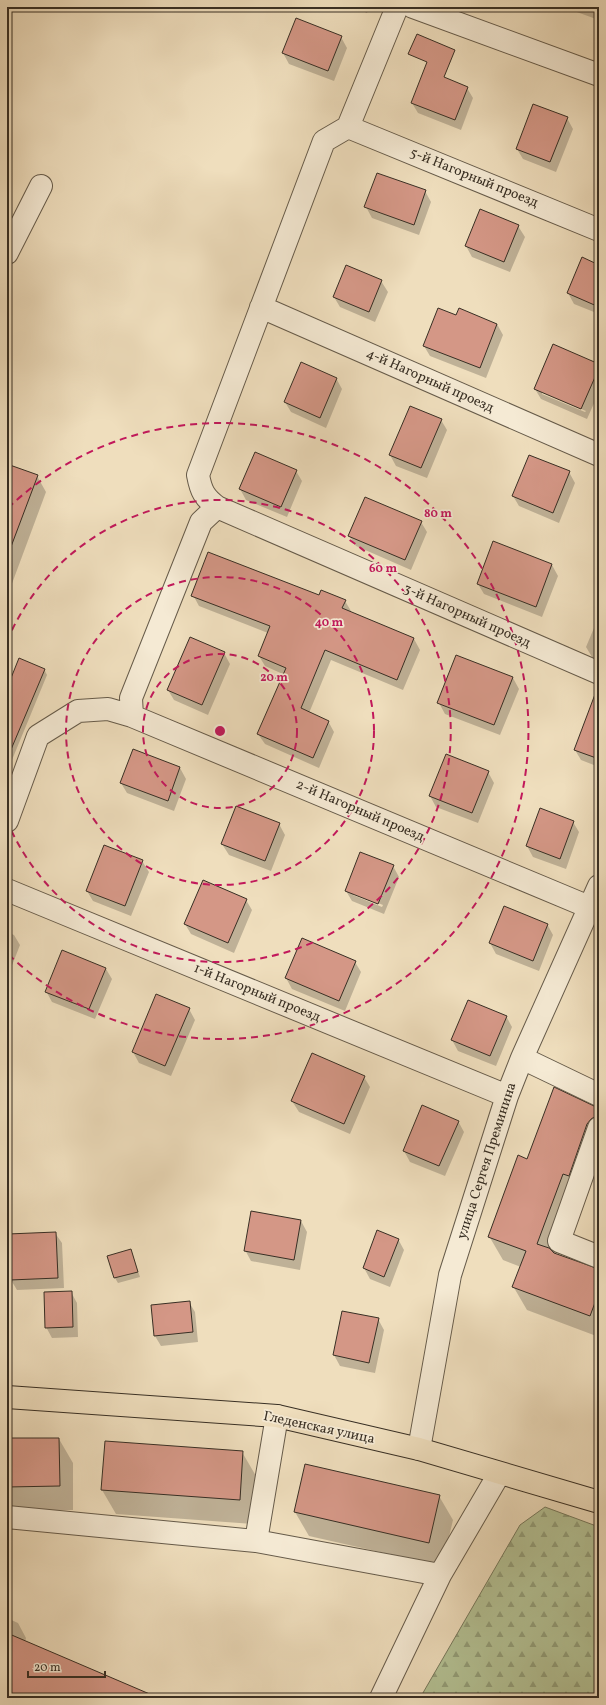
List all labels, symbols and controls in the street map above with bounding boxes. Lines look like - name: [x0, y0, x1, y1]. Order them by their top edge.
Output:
- street label: 5-й Нагорный проезд: [407, 144, 541, 212]
- street label: 4-й Нагорный проезд: [363, 344, 497, 418]
- text: 80 m: [424, 506, 452, 522]
- text: 60 m: [369, 561, 397, 577]
- street label: 3-й Нагорный проезд: [400, 579, 534, 653]
- text: 40 m: [315, 615, 344, 631]
- text: 20 m: [260, 670, 288, 686]
- centre of rings: [213, 724, 227, 738]
- street label: 2-й Нагорный проезд: [293, 775, 427, 847]
- street label: 1-й Нагорный проезд: [191, 959, 323, 1027]
- street label: улица Сергея Преминина: [453, 1080, 521, 1242]
- street label: Гледенская улица: [262, 1407, 376, 1449]
- scale bar: [28, 1653, 105, 1679]
- text: 20 m: [34, 1660, 61, 1676]

